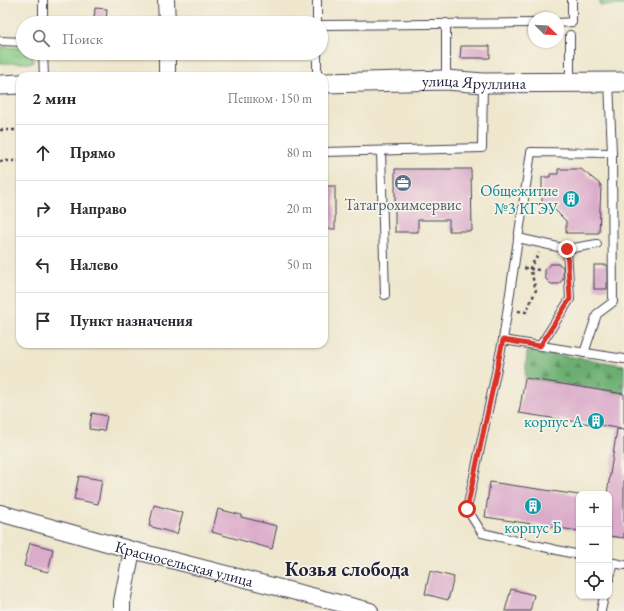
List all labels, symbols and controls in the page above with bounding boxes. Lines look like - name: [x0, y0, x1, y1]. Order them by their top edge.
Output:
- north arrow: [528, 12, 564, 48]
- search box: [16, 16, 328, 60]
- icon: search: [30, 27, 52, 49]
- text: Поиск: [62, 29, 103, 48]
- street label: улица Яруллина: [421, 69, 527, 94]
- text: 2 мин: [32, 87, 76, 109]
- text: Пешком · 150 m: [228, 90, 312, 107]
- icon: ahead: [32, 142, 54, 164]
- text: Прямо: [70, 143, 115, 162]
- text: 80 m: [287, 144, 312, 161]
- office icon: Татагрохимсервис: [393, 173, 413, 193]
- place label: Общежитие №3 КГЭУ: [480, 180, 559, 219]
- building icon: Общежитие №3 КГЭУ: [561, 189, 581, 209]
- place label: Татагрохимсервис: [344, 194, 462, 215]
- icon: right: [32, 198, 54, 220]
- text: Направо: [70, 199, 127, 218]
- text: 20 m: [287, 200, 312, 217]
- route end: [558, 240, 576, 258]
- icon: left: [32, 254, 54, 276]
- text: Налево: [70, 255, 118, 274]
- text: 50 m: [287, 256, 312, 273]
- icon: arrive: [32, 310, 54, 332]
- text: Пункт назначения: [70, 311, 193, 330]
- place label: корпус А: [524, 411, 584, 432]
- building icon: корпус А: [586, 411, 606, 431]
- map controls: [576, 491, 612, 599]
- button: +: [576, 491, 612, 527]
- building icon: корпус Б: [523, 496, 543, 516]
- route start: [458, 500, 476, 518]
- place label: корпус Б: [504, 517, 562, 538]
- button: −: [576, 527, 612, 563]
- street label: Красносельская улица: [113, 535, 256, 591]
- district label: Козья слобода: [285, 556, 410, 582]
- button: locate: [576, 563, 612, 599]

